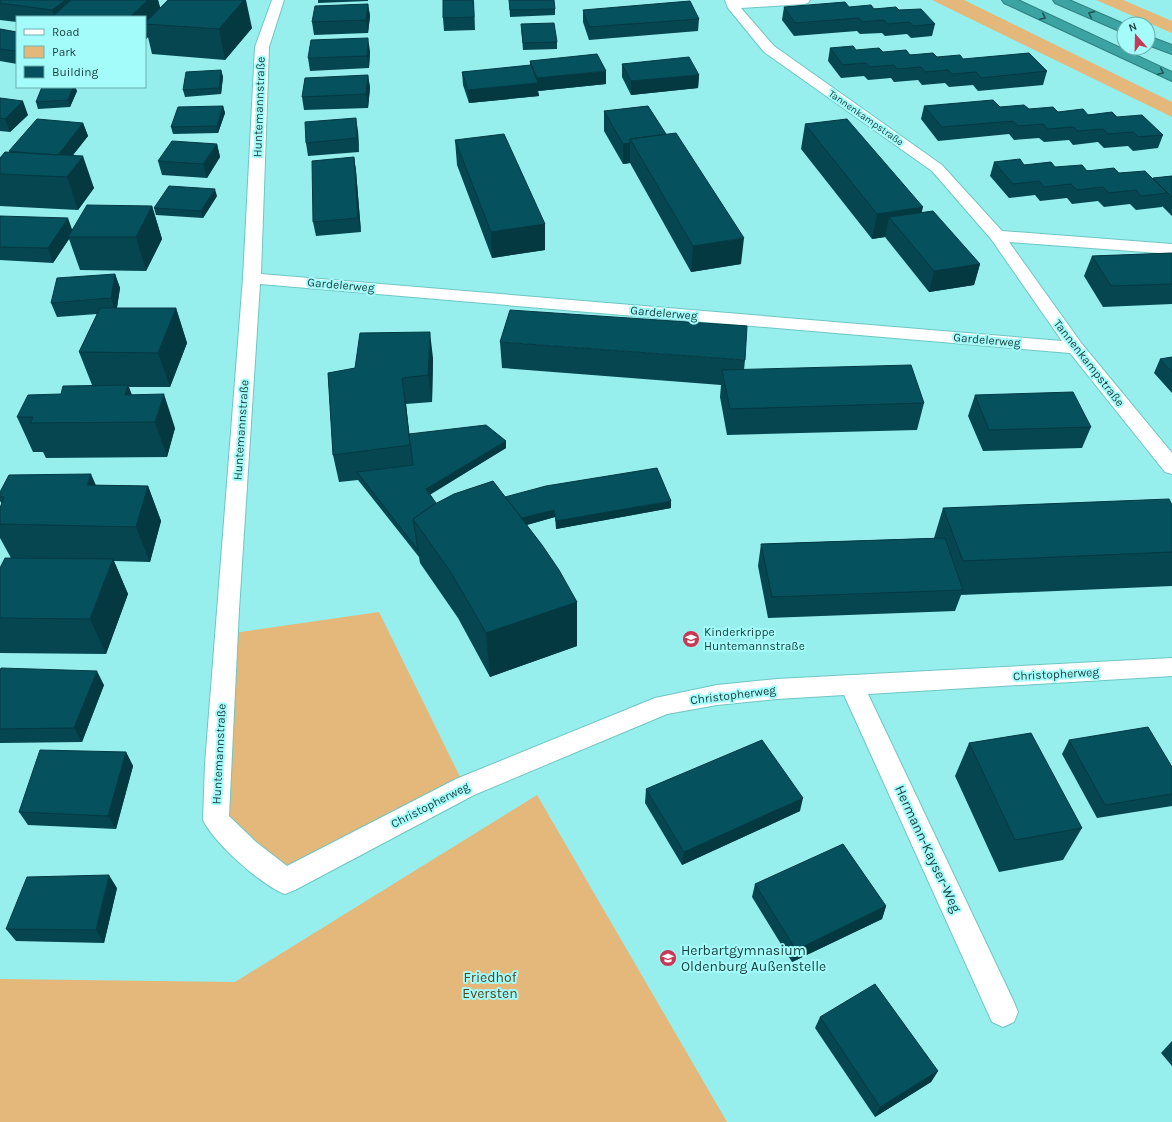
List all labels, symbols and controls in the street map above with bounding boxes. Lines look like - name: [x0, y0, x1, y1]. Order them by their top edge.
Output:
- one-way arrow: [1088, 11, 1095, 19]
- one-way arrow: [1039, 12, 1046, 20]
- legend: [16, 16, 146, 88]
- north arrow: [1116, 16, 1156, 56]
- text: N: [1127, 20, 1139, 35]
- text: Road: [52, 25, 80, 39]
- text: Park: [52, 45, 77, 59]
- street label: Huntemannstraße: [250, 56, 268, 158]
- text: Building: [52, 65, 99, 79]
- one-way arrow: [1156, 67, 1164, 75]
- street label: Tannenkampstraße: [826, 88, 906, 148]
- street label: Gardelerweg: [307, 275, 375, 295]
- street label: Gardelerweg: [630, 303, 698, 323]
- street label: Tannenkampstraße: [1051, 317, 1127, 409]
- street label: Gardelerweg: [953, 330, 1021, 350]
- street label: Huntemannstraße: [231, 379, 251, 481]
- place label: Kinderkrippe Huntemannstraße: [704, 625, 805, 653]
- school or university icon: Kinderkrippe Huntemannstraße: [681, 629, 701, 649]
- street label: Christopherweg: [1013, 665, 1100, 683]
- street label: Christopherweg: [689, 683, 777, 707]
- street label: Huntemannstraße: [209, 703, 229, 805]
- street label: Christopherweg: [388, 779, 472, 831]
- street label: Hermann-Kayser-Weg: [891, 783, 965, 915]
- place label: Herbartgymnasium Oldenburg Außenstelle: [681, 942, 826, 975]
- school or university icon: Herbartgymnasium Oldenburg Außenstelle: [658, 948, 678, 968]
- park label: Friedhof Eversten: [462, 969, 518, 1002]

